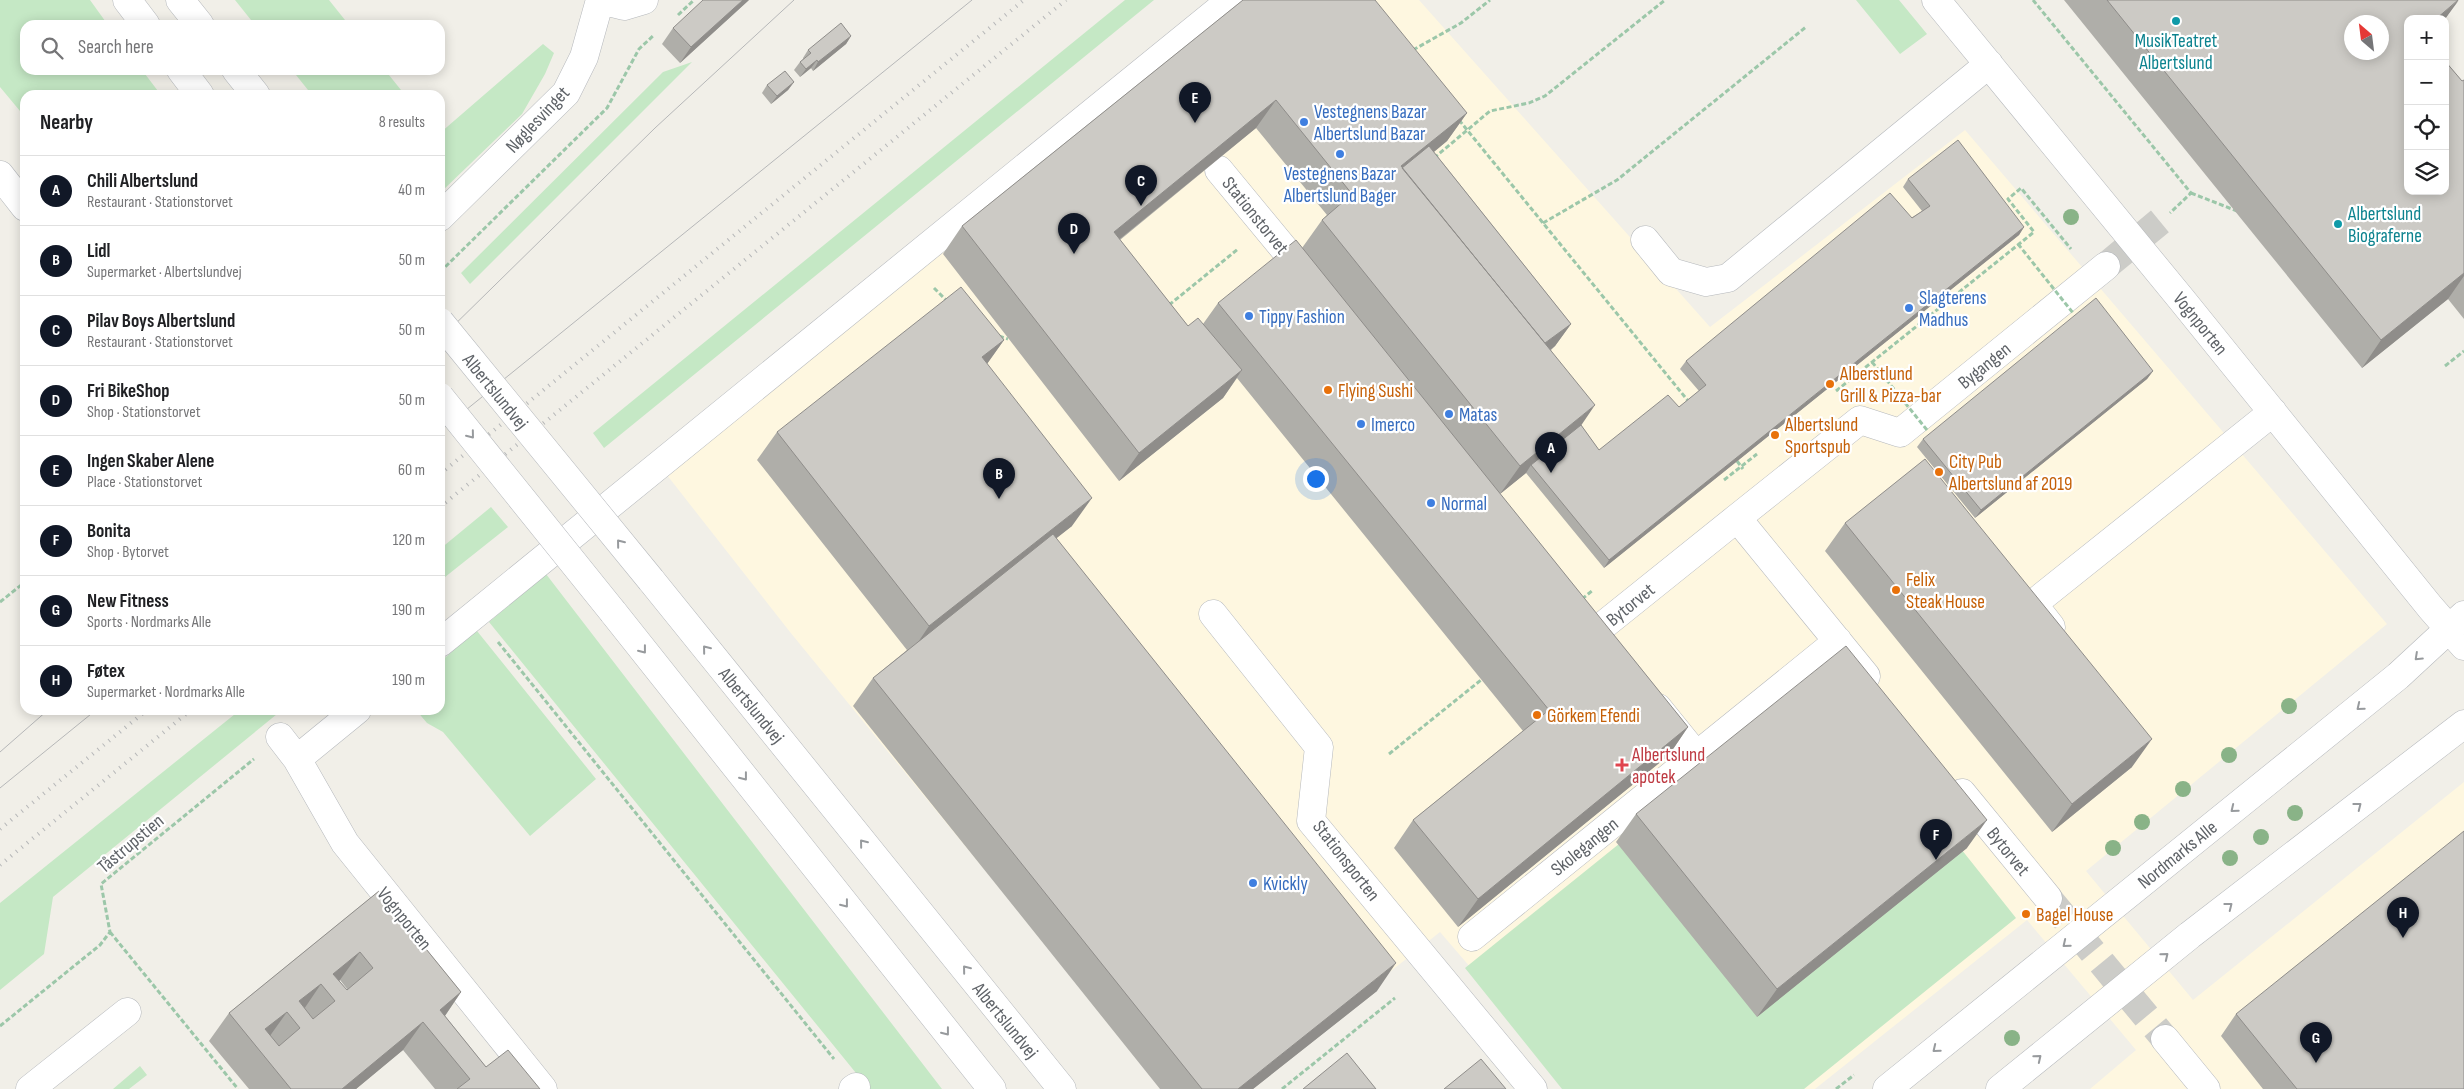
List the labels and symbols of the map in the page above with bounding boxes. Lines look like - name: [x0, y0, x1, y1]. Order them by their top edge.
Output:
- marker: MusikTeatret Albertslund: [2170, 15, 2182, 27]
- north arrow: [2344, 15, 2389, 60]
- place label: MusikTeatret Albertslund: [2135, 30, 2217, 75]
- street label: Nøglesvinget: [501, 82, 575, 158]
- pin: E: [1179, 82, 1211, 123]
- place label: Vestegnens Bazar Albertslund Bazar: [1313, 101, 1427, 146]
- marker: Vestegnens Bazar Albertslund Bazar: [1298, 116, 1310, 128]
- marker: Vestegnens Bazar Albertslund Bager: [1334, 148, 1346, 160]
- place label: Vestegnens Bazar Albertslund Bager: [1283, 163, 1397, 208]
- pin: C: [1125, 165, 1157, 206]
- street label: Stationstorvet: [1217, 173, 1293, 259]
- place label: Albertslund Biograferne: [2347, 203, 2422, 248]
- pin: D: [1058, 213, 1090, 254]
- marker: Albertslund Biograferne: [2332, 218, 2344, 230]
- place label: Slagterens Madhus: [1919, 287, 1987, 332]
- street label: Vognporten: [2167, 288, 2232, 360]
- marker: Slagterens Madhus: [1903, 302, 1915, 314]
- place label: Tippy Fashion: [1259, 306, 1345, 329]
- marker: Tippy Fashion: [1243, 310, 1255, 322]
- street label: Bygangen: [1954, 338, 2016, 394]
- street label: Albertslundvej: [457, 348, 533, 435]
- place label: Alberstlund Grill & Pizza-bar: [1839, 363, 1942, 408]
- marker: Alberstlund Grill & Pizza-bar: [1824, 378, 1836, 390]
- place label: Flying Sushi: [1338, 380, 1413, 403]
- marker: Flying Sushi: [1322, 384, 1334, 396]
- place label: Matas: [1459, 404, 1498, 427]
- marker: Matas: [1443, 408, 1455, 420]
- place label: Imerco: [1371, 414, 1415, 437]
- place label: Albertslund Sportspub: [1784, 414, 1858, 459]
- marker: Imerco: [1355, 418, 1367, 430]
- marker: Albertslund Sportspub: [1769, 429, 1781, 441]
- one-way arrow: [465, 430, 474, 439]
- pin: A: [1535, 432, 1567, 473]
- place label: City Pub Albertslund af 2019: [1948, 451, 2072, 496]
- pin: B: [983, 458, 1015, 499]
- your location: [1303, 466, 1329, 492]
- marker: City Pub Albertslund af 2019: [1933, 466, 1945, 478]
- place label: Normal: [1441, 493, 1487, 516]
- marker: Normal: [1425, 497, 1437, 509]
- one-way arrow: [617, 539, 626, 548]
- place label: Felix Steak House: [1906, 569, 1985, 614]
- street label: Bytorvet: [1602, 579, 1660, 632]
- marker: Felix Steak House: [1890, 584, 1902, 596]
- one-way arrow: [637, 644, 645, 653]
- one-way arrow: [703, 645, 712, 654]
- one-way arrow: [2415, 651, 2424, 660]
- street label: Albertslundvej: [713, 662, 789, 749]
- one-way arrow: [2357, 701, 2366, 710]
- place label: Görkem Efendi: [1547, 705, 1640, 728]
- marker: Görkem Efendi: [1531, 709, 1543, 721]
- place label: Albertslund apotek: [1631, 744, 1705, 789]
- marker: Albertslund apotek: [1616, 759, 1628, 771]
- one-way arrow: [738, 771, 747, 781]
- one-way arrow: [2231, 803, 2240, 811]
- one-way arrow: [2352, 804, 2361, 812]
- street label: Tåstrupstien: [93, 810, 169, 879]
- street label: Skolegangen: [1547, 813, 1623, 881]
- street label: Stationsporten: [1307, 816, 1384, 906]
- street label: Nordmarks Alle: [2134, 816, 2222, 894]
- pin: F: [1920, 819, 1952, 860]
- street label: Bytorvet: [1981, 823, 2034, 881]
- one-way arrow: [861, 840, 869, 849]
- place label: Kvickly: [1263, 873, 1308, 896]
- marker: Kvickly: [1247, 877, 1259, 889]
- street label: Vognporten: [371, 883, 436, 955]
- pin: H: [2387, 897, 2419, 938]
- one-way arrow: [839, 898, 848, 908]
- one-way arrow: [2223, 903, 2232, 911]
- place label: Bagel House: [2036, 904, 2113, 927]
- marker: Bagel House: [2020, 908, 2032, 920]
- one-way arrow: [2063, 938, 2072, 947]
- one-way arrow: [2159, 953, 2168, 962]
- one-way arrow: [962, 966, 971, 975]
- street label: Albertslundvej: [967, 977, 1043, 1064]
- pin: G: [2300, 1022, 2332, 1063]
- one-way arrow: [941, 1026, 950, 1035]
- one-way arrow: [1933, 1043, 1942, 1051]
- one-way arrow: [2032, 1056, 2041, 1064]

